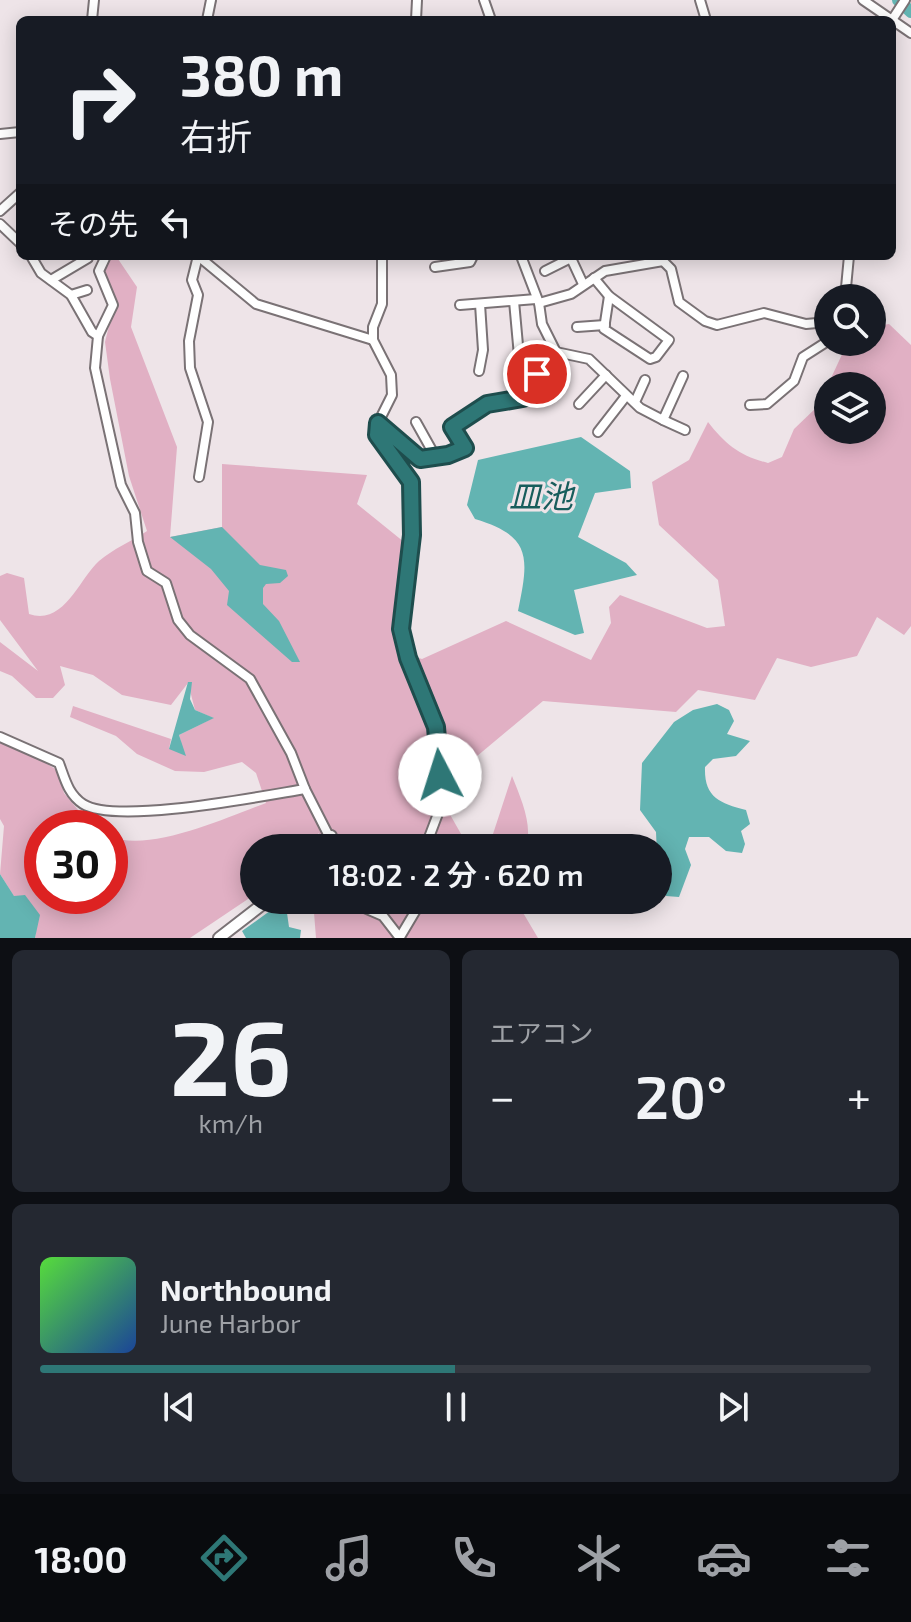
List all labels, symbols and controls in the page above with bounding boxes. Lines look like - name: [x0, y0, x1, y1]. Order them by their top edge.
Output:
- text: 380 m: [180, 40, 343, 107]
- icon: right: [48, 48, 152, 152]
- text: 右折: [180, 114, 252, 157]
- icon: left: [154, 200, 198, 244]
- text: その先: [48, 205, 138, 241]
- map controls: [814, 284, 886, 444]
- button: search: [814, 284, 886, 356]
- pin: [503, 340, 571, 408]
- icon: arrive: [515, 352, 559, 396]
- button: layers: [814, 372, 886, 444]
- water label: 皿池: [509, 476, 576, 514]
- position arrow: [398, 733, 482, 817]
- speed limit sign: 30: [24, 810, 128, 914]
- text: 18:02 · 2 分 · 620 m: [328, 856, 584, 892]
- text: 26: [170, 992, 292, 1117]
- text: エアコン: [490, 1017, 594, 1048]
- text: 20°: [635, 1059, 727, 1131]
- text: −: [490, 1069, 515, 1122]
- text: +: [847, 1069, 871, 1122]
- text: km/h: [198, 1107, 263, 1138]
- text: Northbound: [160, 1271, 332, 1307]
- text: June Harbor: [160, 1307, 301, 1338]
- icon: previous: [157, 1385, 201, 1429]
- icon: pause: [434, 1385, 478, 1429]
- icon: next: [711, 1385, 755, 1429]
- icon: directions: [196, 1530, 252, 1586]
- icon: music: [321, 1530, 377, 1586]
- icon: phone: [446, 1530, 502, 1586]
- icon: climate: [571, 1530, 627, 1586]
- icon: car: [696, 1530, 752, 1586]
- icon: filters: [820, 1530, 876, 1586]
- text: 18:00: [34, 1537, 127, 1580]

